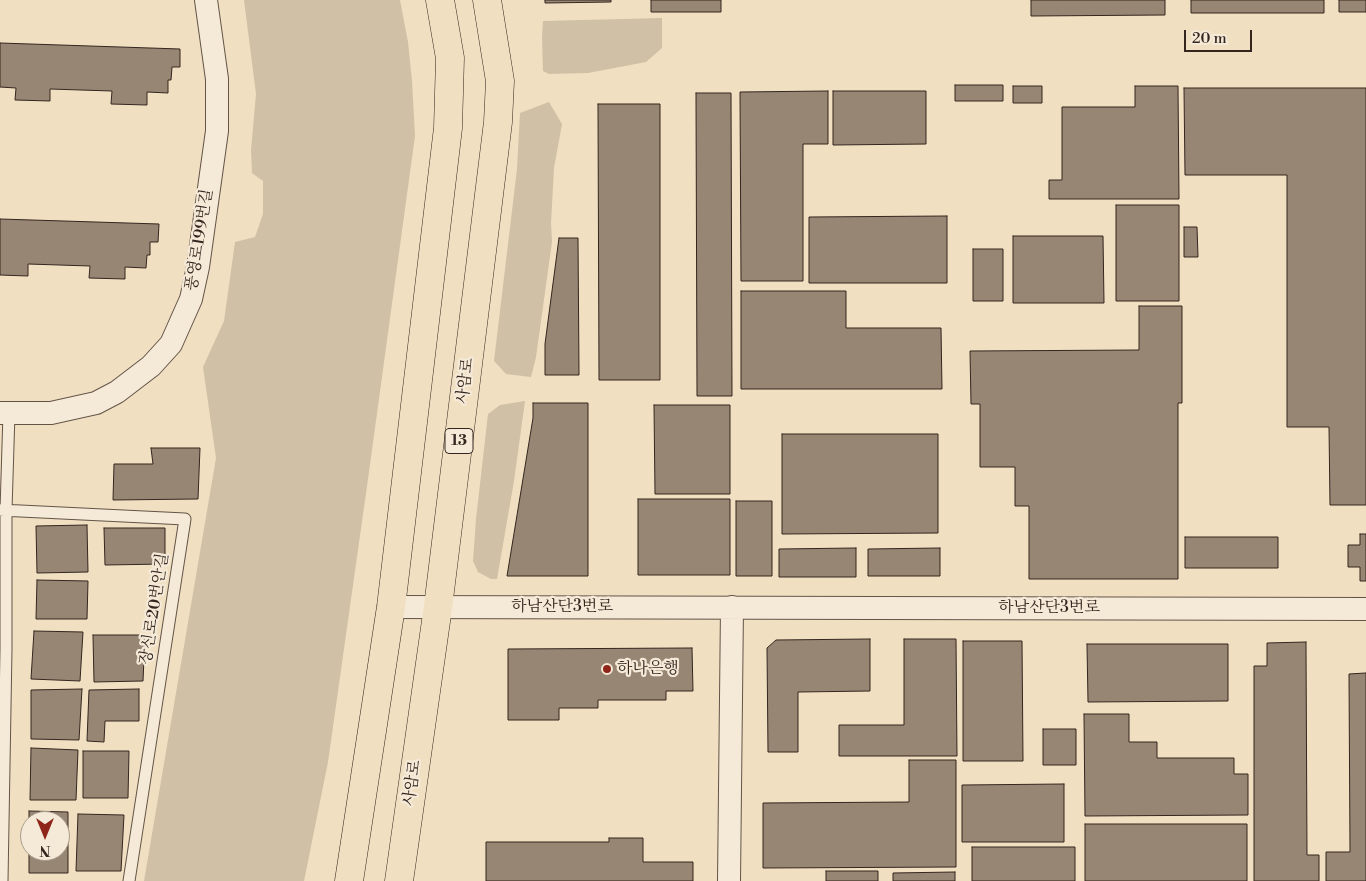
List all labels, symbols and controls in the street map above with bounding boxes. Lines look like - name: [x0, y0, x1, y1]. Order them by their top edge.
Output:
- scale bar: [1186, 20, 1254, 52]
- text: 20 m: [1192, 29, 1227, 48]
- street label: 풍영로199번길: [182, 188, 218, 292]
- street label: 사암로: [454, 357, 478, 405]
- road number: 13: [445, 428, 473, 454]
- street label: 장신로20번안길: [137, 552, 173, 666]
- street label: 하남산단3번로: [511, 597, 613, 617]
- street label: 하남산단3번로: [998, 598, 1100, 618]
- place label: 하나은행: [617, 659, 679, 679]
- marker: 하나은행: [601, 663, 613, 675]
- street label: 사암로: [400, 759, 426, 807]
- north arrow: [20, 811, 70, 861]
- text: N: [39, 841, 51, 859]

